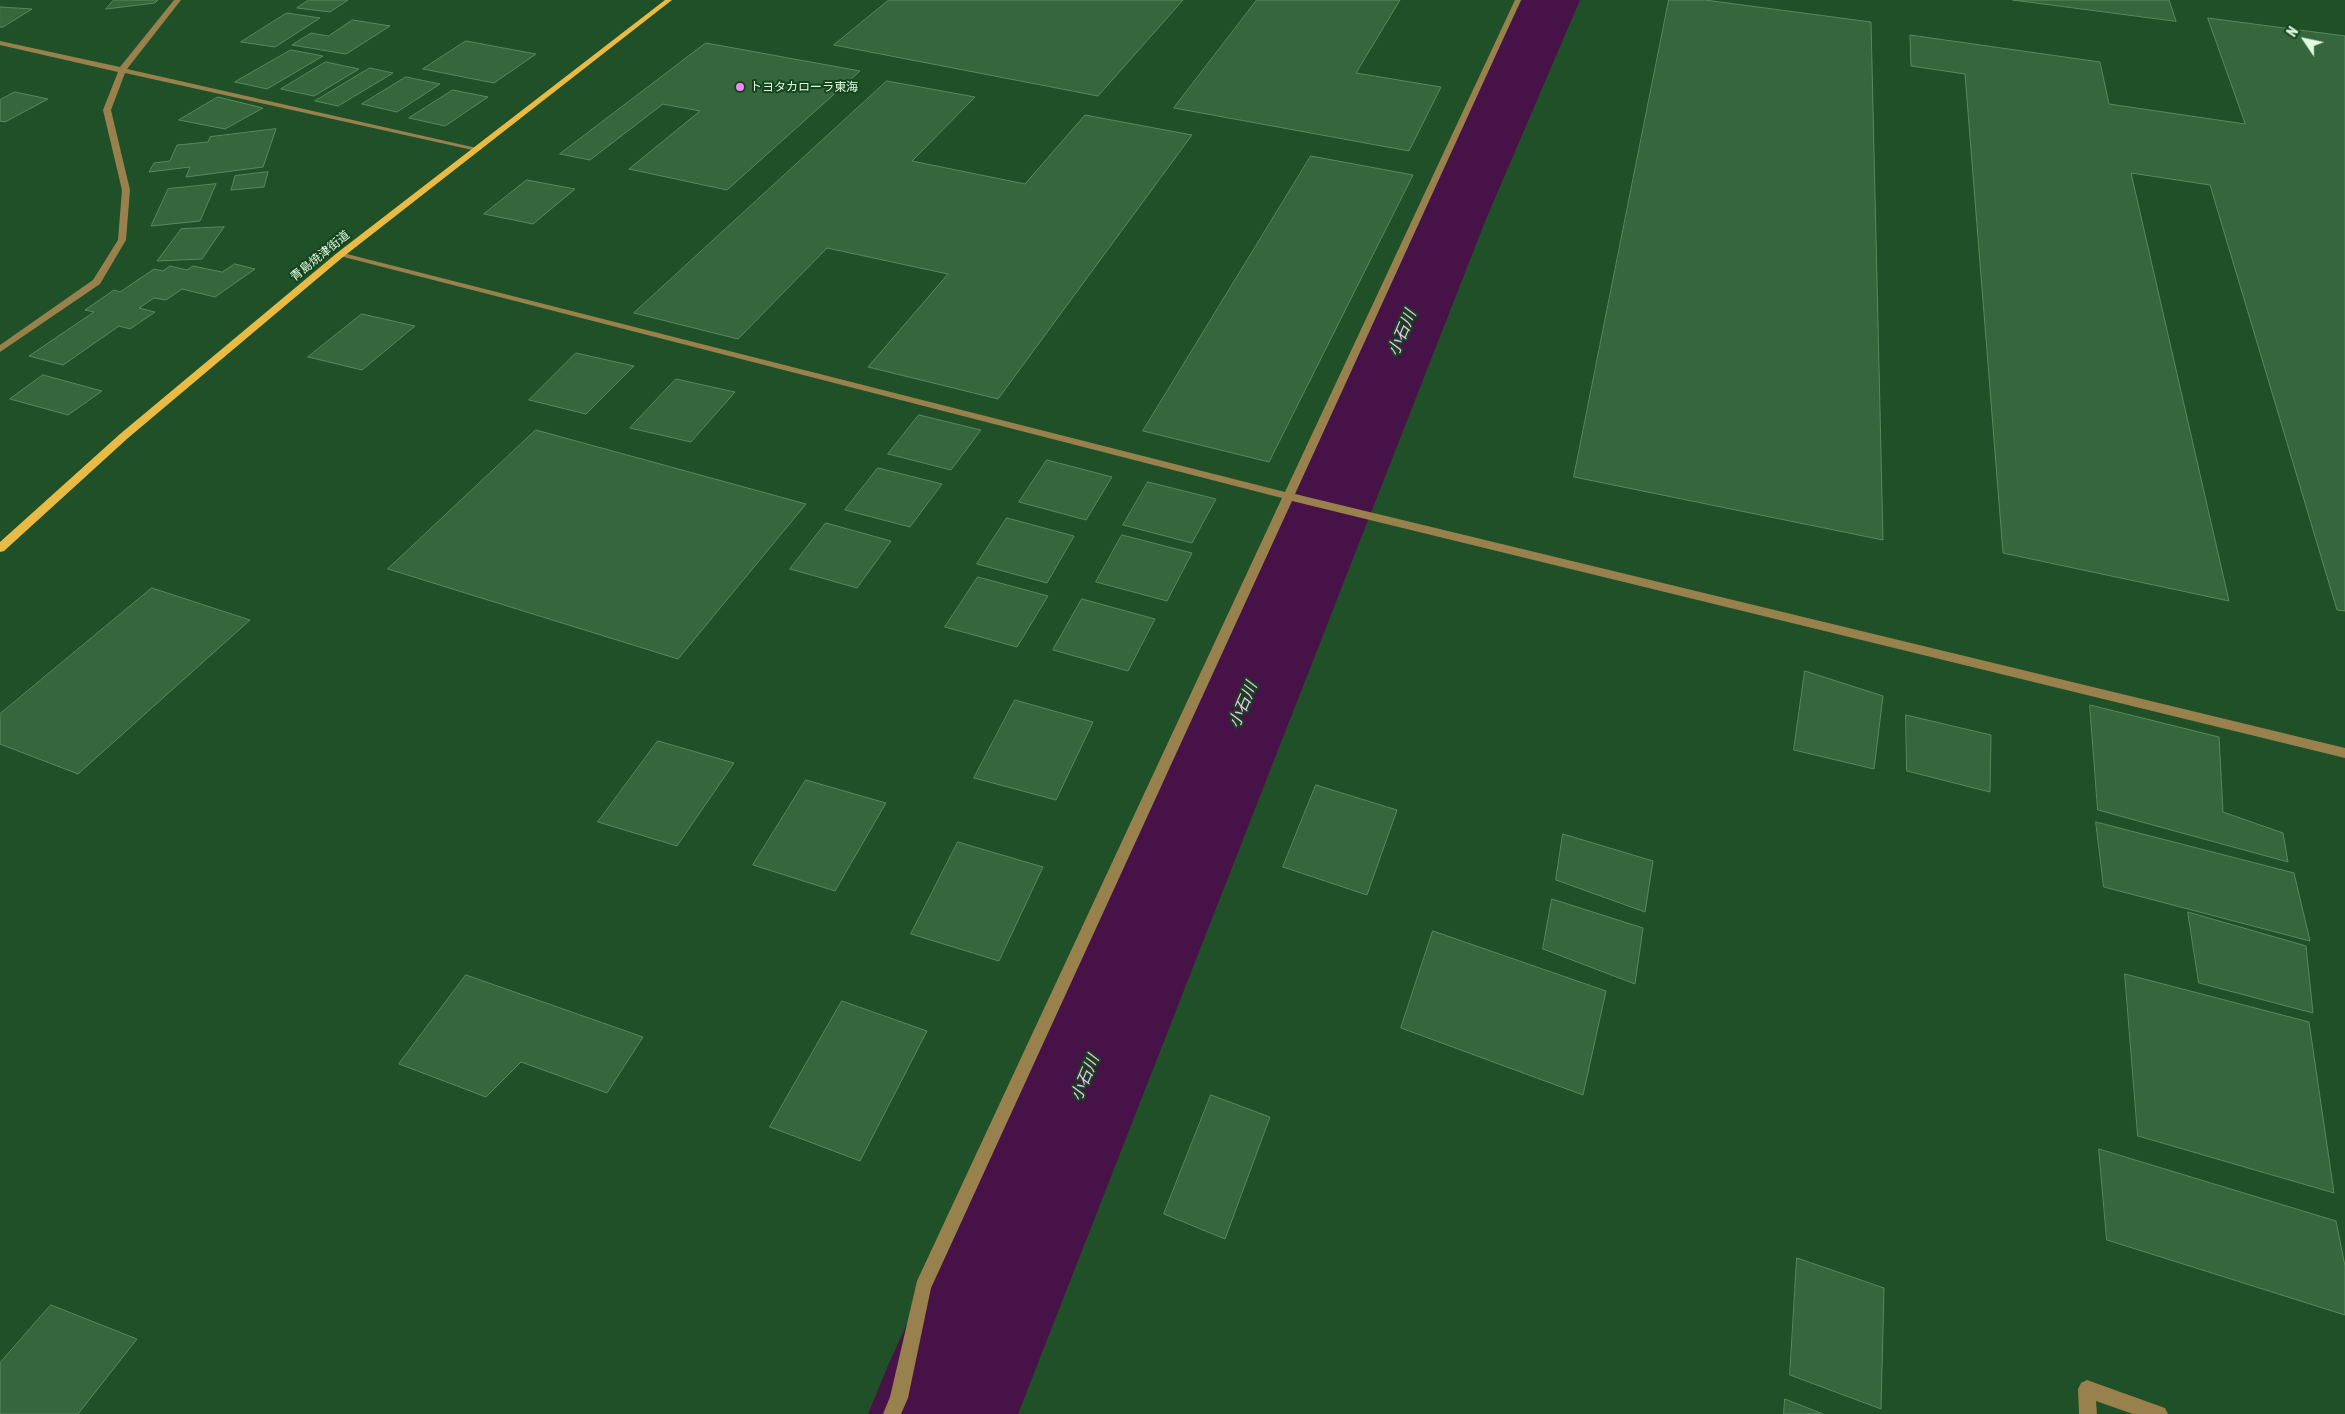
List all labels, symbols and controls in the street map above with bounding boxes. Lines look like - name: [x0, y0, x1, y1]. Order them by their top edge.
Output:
- north arrow: [2280, 15, 2330, 65]
- text: N: [2284, 24, 2302, 40]
- place label: トヨタカローラ東海: [750, 80, 858, 94]
- marker: トヨタカローラ東海: [734, 81, 746, 93]
- street label: 青島焼津街道: [287, 228, 353, 284]
- water label: 小石川: [1384, 307, 1420, 359]
- water label: 小石川: [1225, 679, 1261, 731]
- water label: 小石川: [1067, 1052, 1103, 1104]

